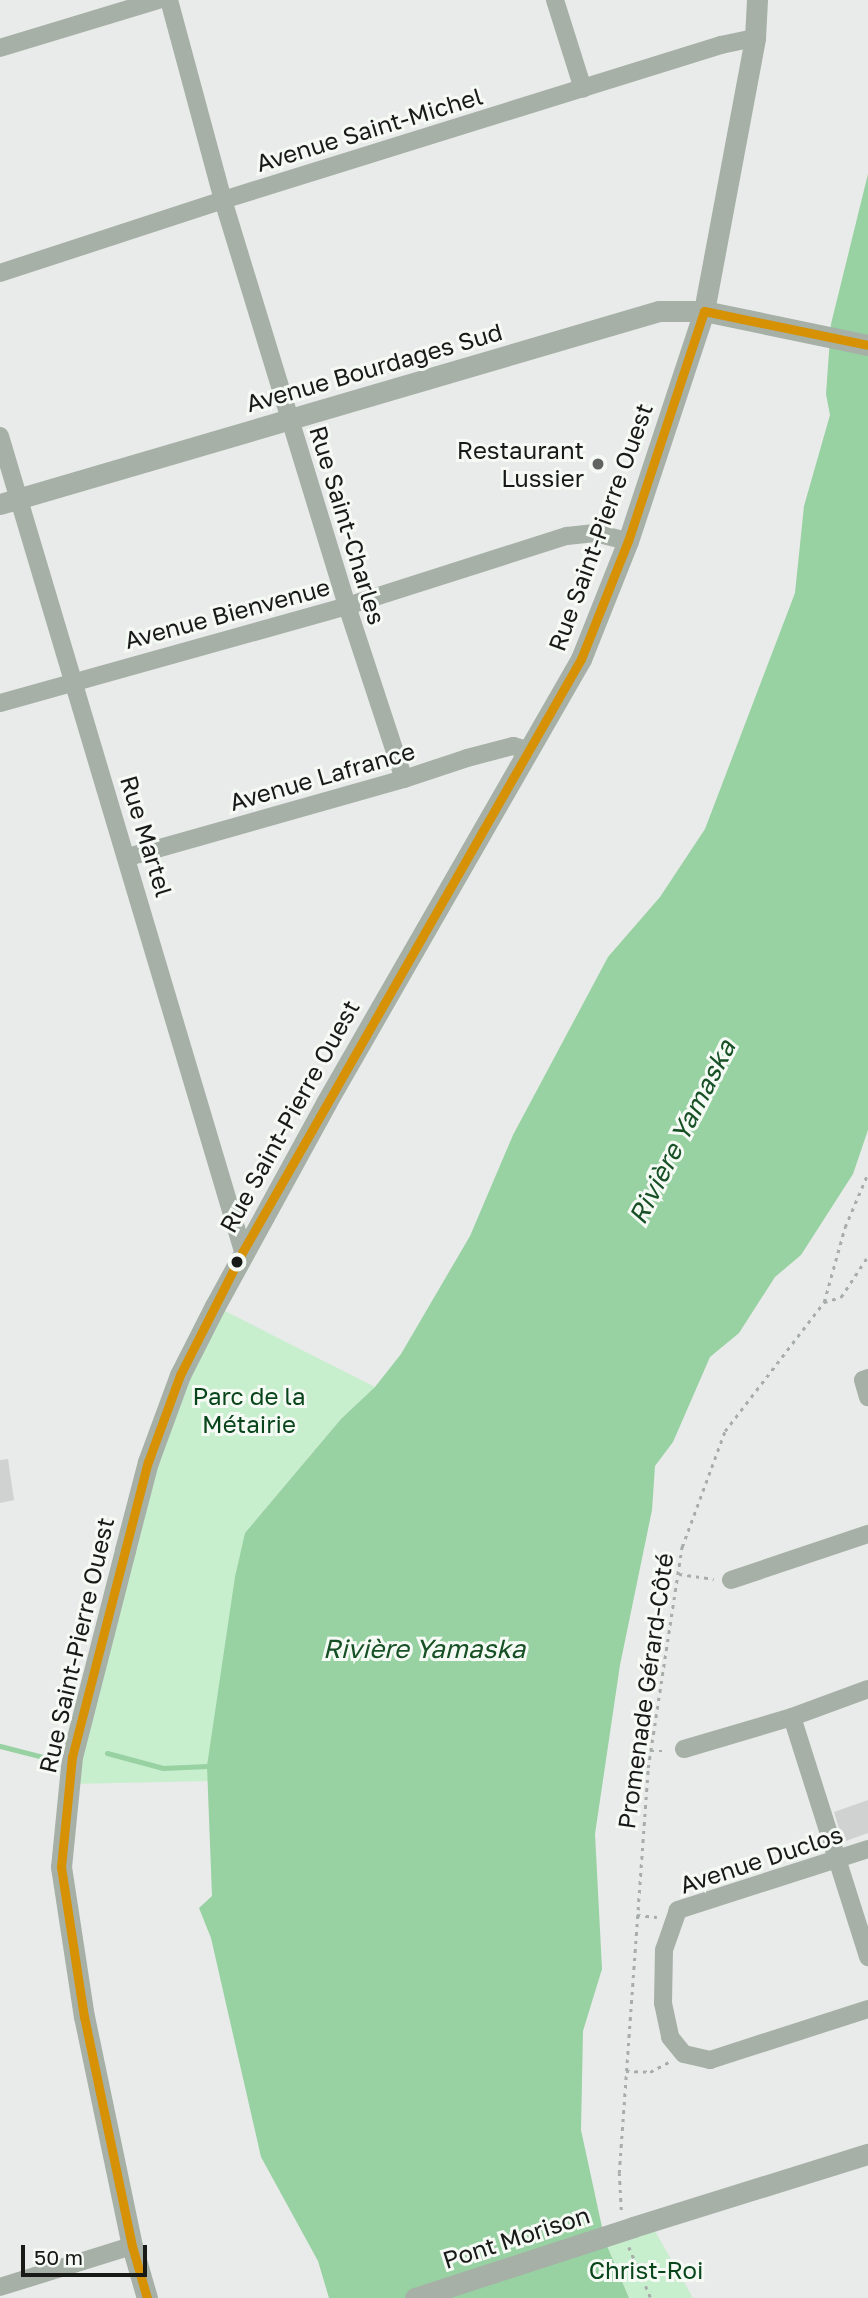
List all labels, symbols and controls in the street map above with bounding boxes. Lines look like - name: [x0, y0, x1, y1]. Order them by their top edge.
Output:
- street label: Avenue Saint-Michel: [252, 81, 486, 177]
- street label: Avenue Bourdages Sud: [243, 317, 505, 417]
- street label: Rue Saint-Pierre Ouest: [542, 399, 658, 655]
- street label: Rue Saint-Charles: [304, 422, 392, 628]
- place label: Restaurant Lussier: [457, 436, 584, 492]
- marker: Restaurant Lussier: [590, 456, 606, 472]
- street label: Avenue Bienvenue: [121, 572, 333, 654]
- street label: Avenue Lafrance: [226, 736, 418, 816]
- street label: Rue Martel: [115, 772, 179, 900]
- street label: Rue Saint-Pierre Ouest: [213, 995, 365, 1237]
- water label: Rivière Yamaska: [622, 1035, 742, 1229]
- unlabelled marker: [230, 1255, 244, 1269]
- park label: Parc de la Métairie: [192, 1382, 306, 1438]
- street label: Rue Saint-Pierre Ouest: [33, 1514, 119, 1776]
- street label: Promenade Gérard-Côté: [611, 1551, 679, 1831]
- water label: Rivière Yamaska: [323, 1633, 525, 1665]
- street label: Avenue Duclos: [676, 1819, 846, 1899]
- street label: Pont Morison: [439, 2200, 593, 2274]
- scale bar: [24, 2232, 150, 2276]
- text: 50 m: [34, 2244, 83, 2270]
- park label: Christ-Roi: [589, 2256, 703, 2284]

